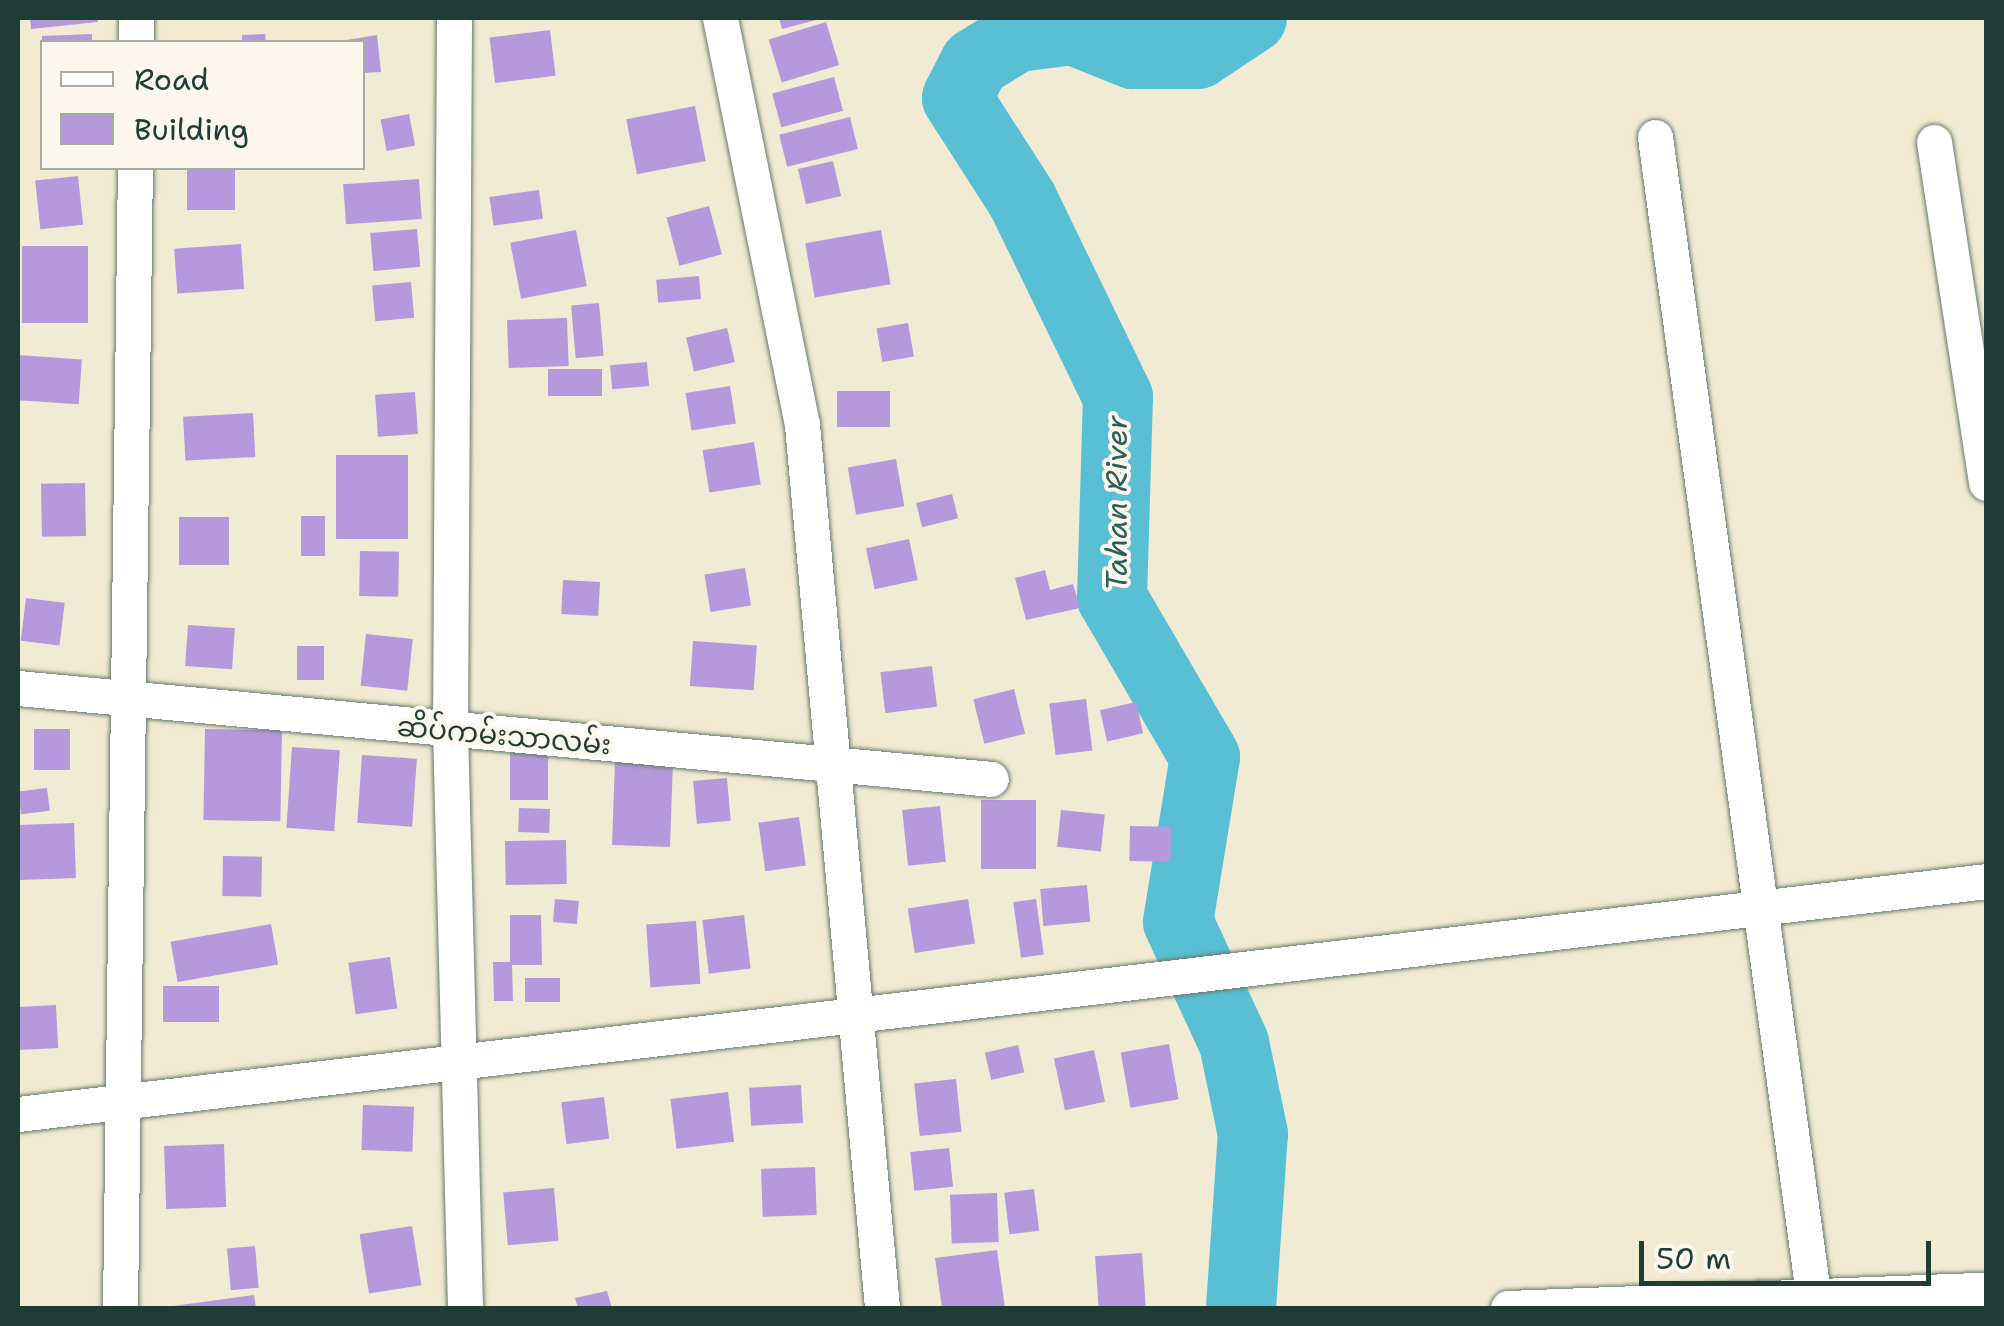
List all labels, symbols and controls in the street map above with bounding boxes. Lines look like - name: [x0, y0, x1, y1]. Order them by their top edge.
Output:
- legend: [40, 40, 365, 170]
- text: Road: [134, 59, 209, 100]
- text: Building: [134, 109, 249, 150]
- water label: Tahan River: [1099, 415, 1135, 591]
- street label: ဆိပ်ကမ်းသာလမ်း: [395, 709, 613, 761]
- scale bar: [1644, 1221, 1936, 1283]
- text: 50 m: [1656, 1238, 1731, 1279]

